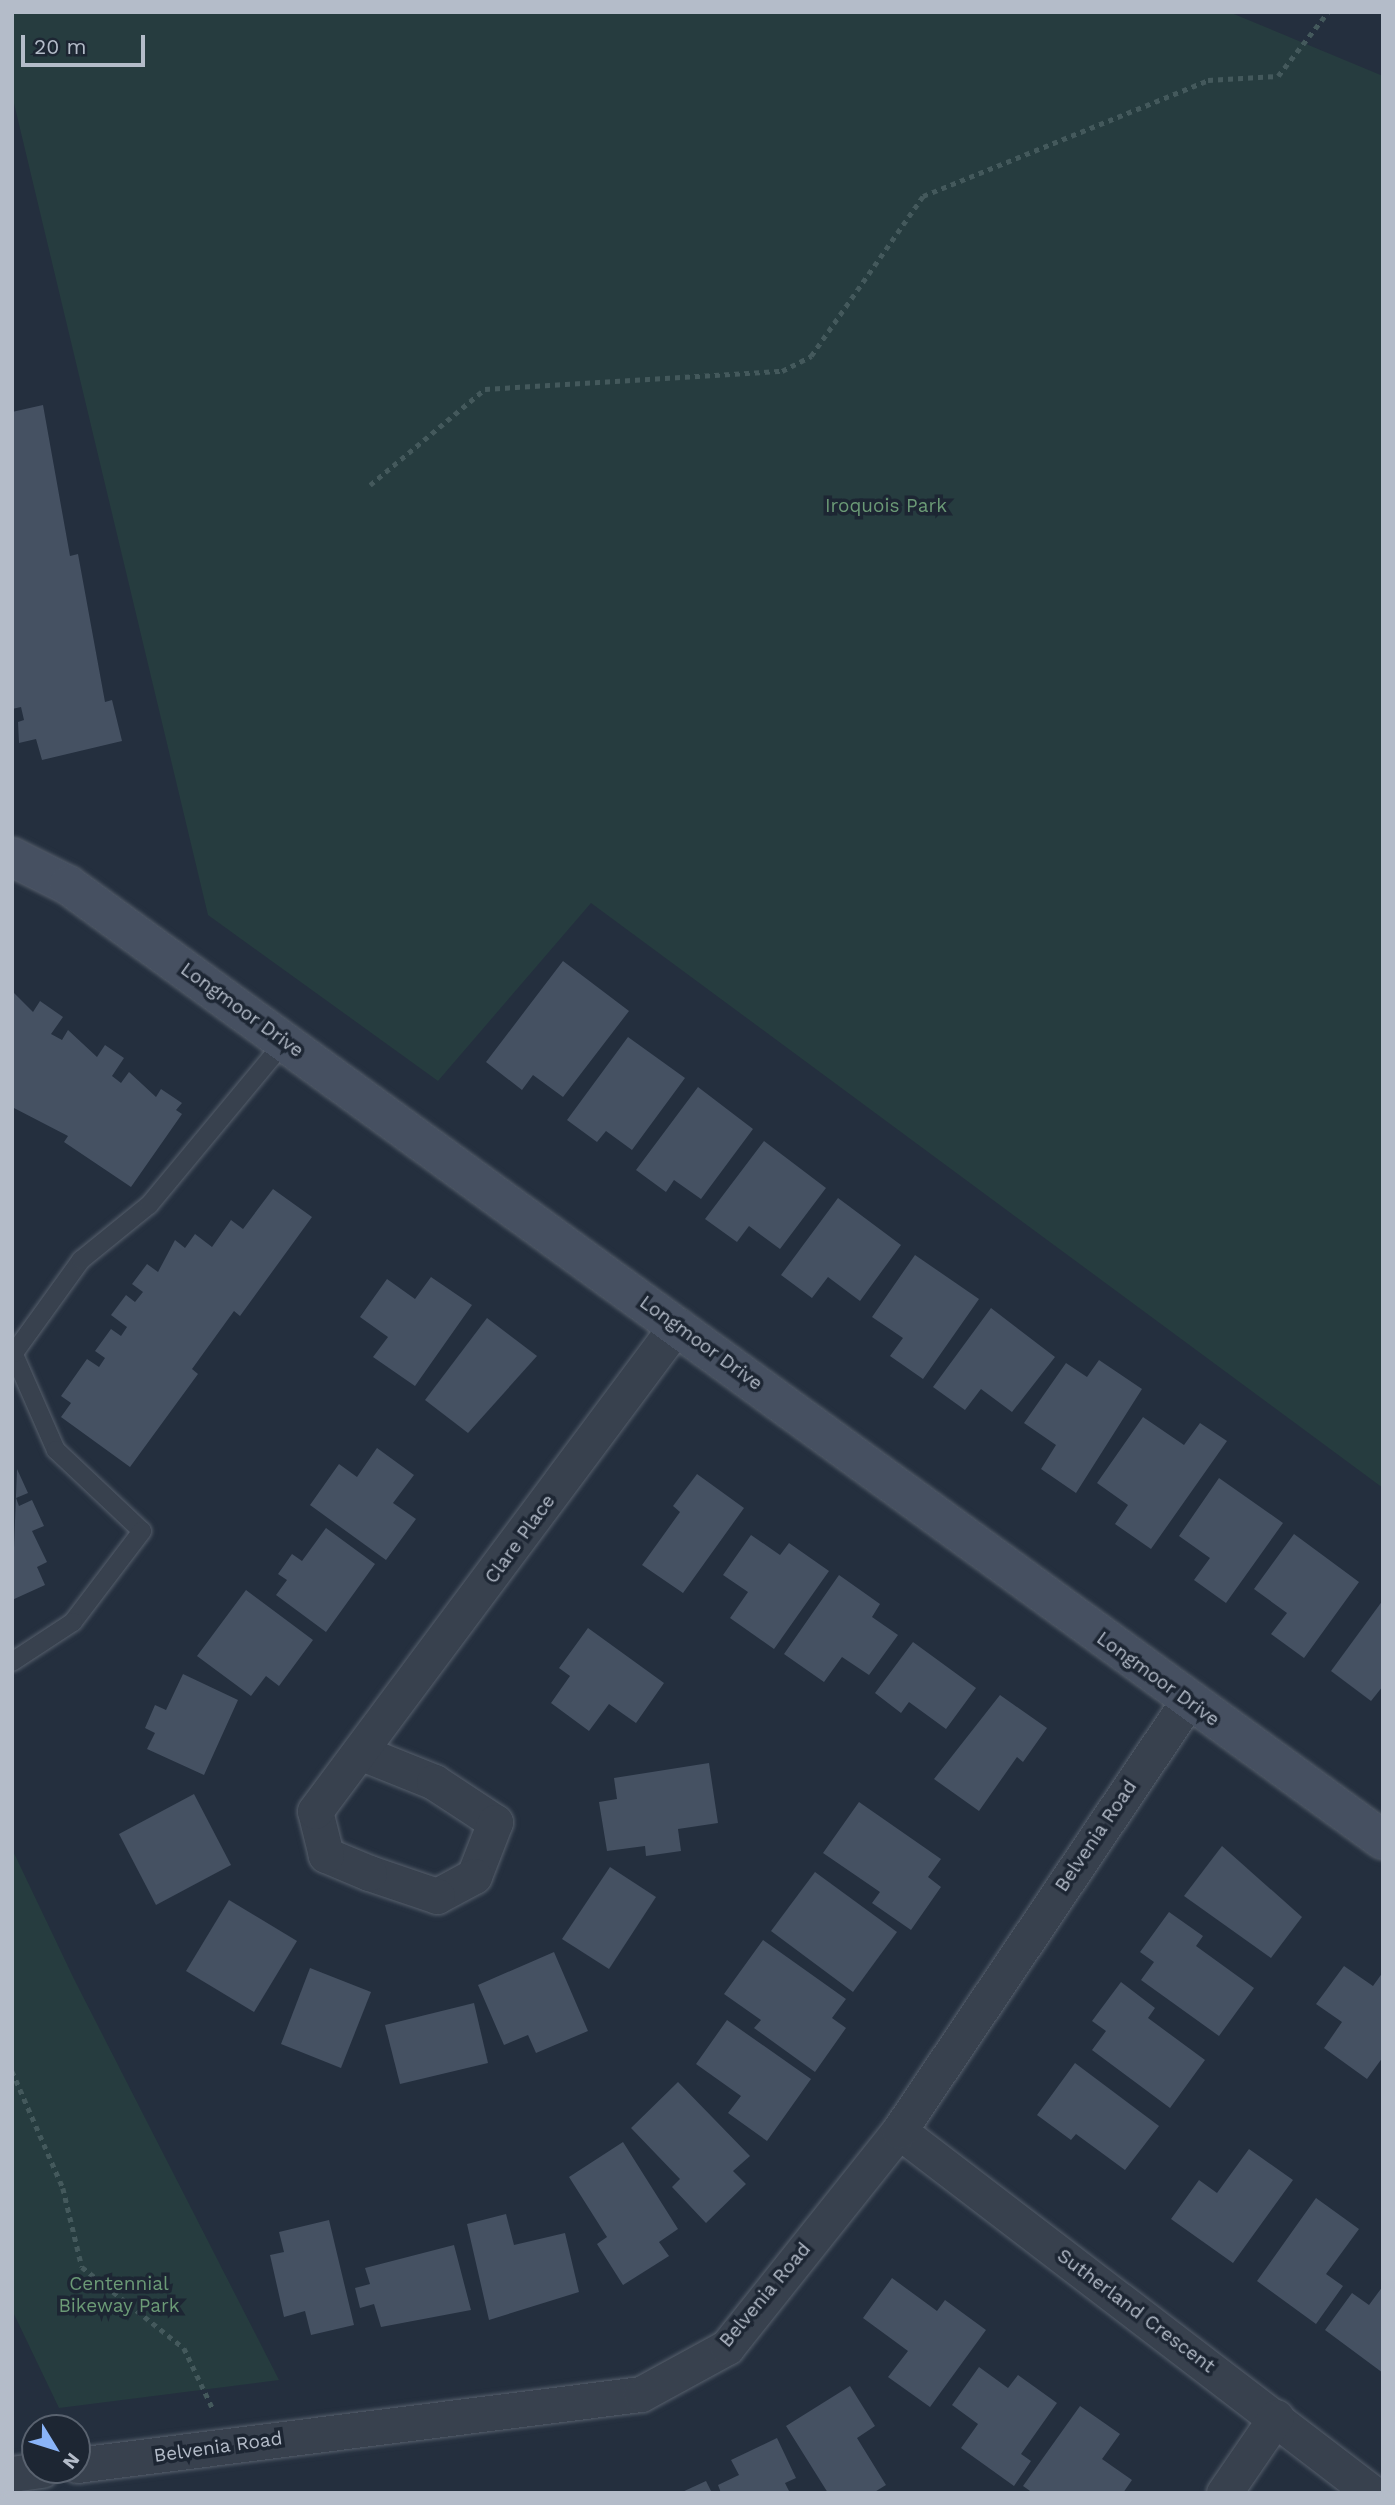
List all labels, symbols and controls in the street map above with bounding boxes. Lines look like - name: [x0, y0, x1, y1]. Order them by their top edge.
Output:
- scale bar: [24, 21, 149, 65]
- text: 20 m: [34, 34, 86, 59]
- park label: Iroquois Park: [825, 495, 947, 517]
- street label: Longmoor Drive: [176, 958, 308, 1062]
- street label: Longmoor Drive: [635, 1291, 767, 1395]
- street label: Clare Place: [480, 1490, 560, 1588]
- street label: Longmoor Drive: [1092, 1627, 1224, 1731]
- street label: Belvenia Road: [1050, 1776, 1142, 1896]
- street label: Belvenia Road: [714, 2238, 816, 2352]
- street label: Sutherland Crescent: [1053, 2244, 1219, 2378]
- park label: Centennial Bikeway Park: [58, 2273, 180, 2317]
- north arrow: [21, 2414, 91, 2484]
- street label: Belvenia Road: [152, 2427, 284, 2467]
- text: N: [58, 2448, 85, 2474]

